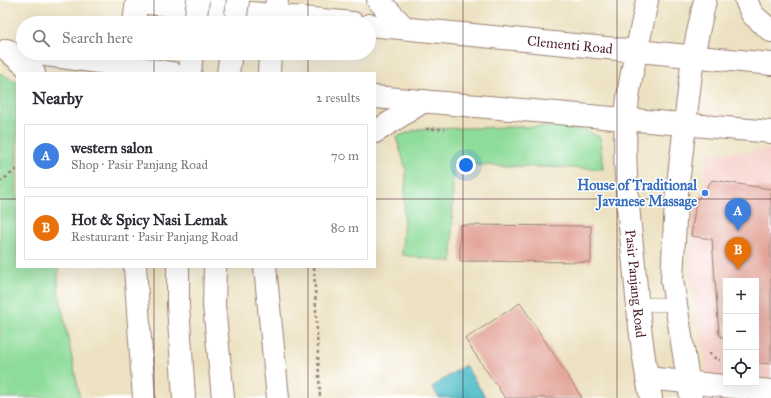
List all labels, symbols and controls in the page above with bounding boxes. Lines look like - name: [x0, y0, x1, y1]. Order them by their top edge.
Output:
- search box: [16, 16, 376, 60]
- icon: search: [30, 27, 52, 49]
- text: Search here: [62, 29, 133, 47]
- street label: Clementi Road: [526, 32, 614, 57]
- text: Nearby: [32, 88, 83, 109]
- text: 2 results: [316, 90, 360, 106]
- text: western salon: [71, 139, 153, 157]
- text: A: [42, 148, 50, 164]
- text: 70 m: [331, 148, 359, 164]
- your location: [456, 155, 476, 175]
- text: Shop · Pasir Panjang Road: [71, 157, 208, 173]
- place label: House of Traditional Javanese Massage: [577, 177, 698, 211]
- marker: House of Traditional Javanese Massage: [700, 188, 710, 198]
- pin: A: [725, 198, 751, 231]
- text: Hot & Spicy Nasi Lemak: [71, 211, 228, 229]
- text: B: [42, 220, 50, 236]
- text: 80 m: [331, 220, 359, 236]
- text: Restaurant · Pasir Panjang Road: [71, 229, 238, 245]
- street label: Pasir Panjang Road: [622, 229, 650, 339]
- pin: B: [725, 237, 751, 270]
- map controls: [723, 278, 759, 386]
- button: +: [723, 278, 759, 314]
- button: −: [723, 314, 759, 350]
- button: locate: [723, 350, 759, 386]

